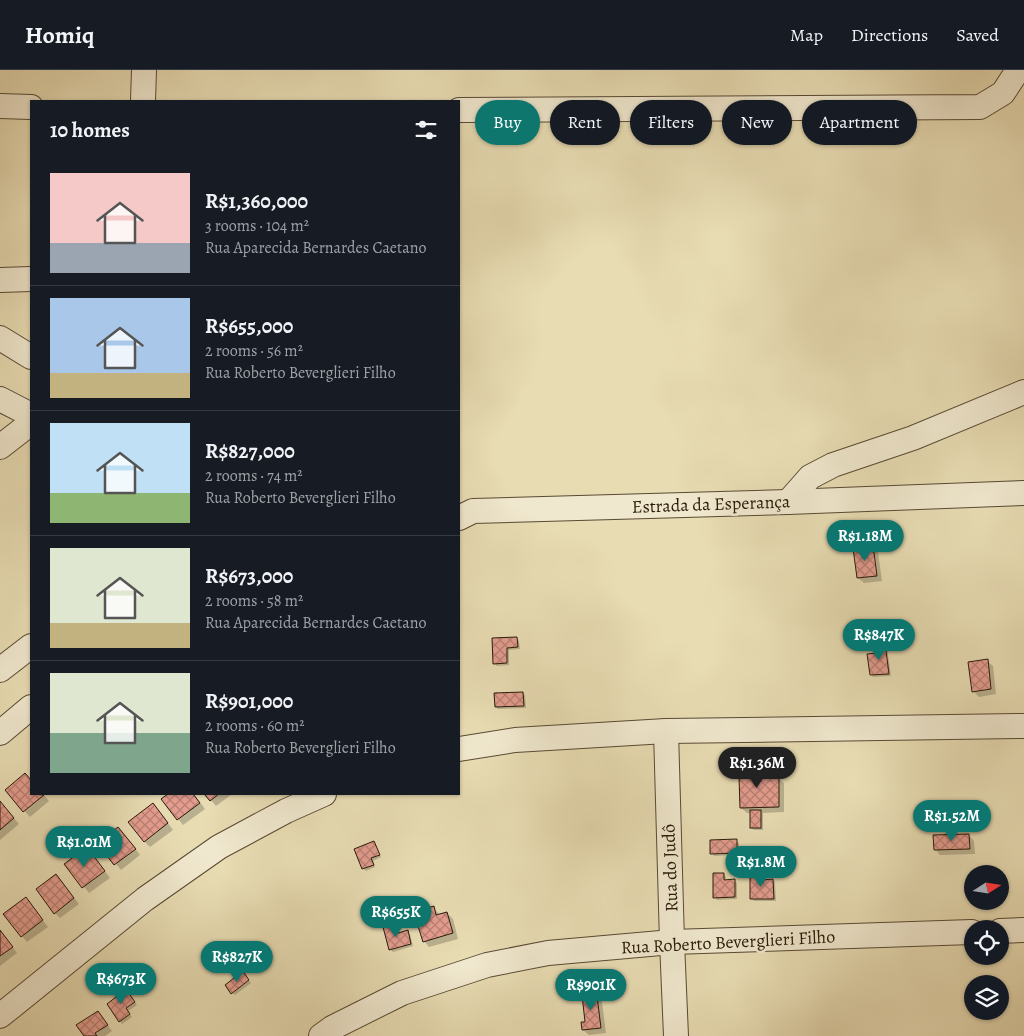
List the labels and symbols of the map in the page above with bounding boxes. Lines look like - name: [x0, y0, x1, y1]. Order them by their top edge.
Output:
- street label: Estrada da Esperança: [631, 489, 791, 519]
- pin: R$1.18M: [819, 520, 911, 562]
- pin: R$847K: [838, 618, 920, 661]
- pin: R$1.36M: [711, 746, 803, 789]
- pin: R$1.52M: [906, 800, 998, 842]
- street label: Rua do Judô: [656, 824, 684, 912]
- pin: R$1.01M: [38, 826, 130, 868]
- pin: R$1.8M: [720, 846, 802, 888]
- north arrow: [964, 865, 1009, 910]
- pin: R$655K: [355, 896, 437, 938]
- street label: Rua Roberto Beverglieri Filho: [620, 924, 836, 960]
- pin: R$827K: [196, 940, 278, 983]
- pin: R$673K: [80, 962, 162, 1005]
- pin: R$901K: [550, 968, 632, 1011]

